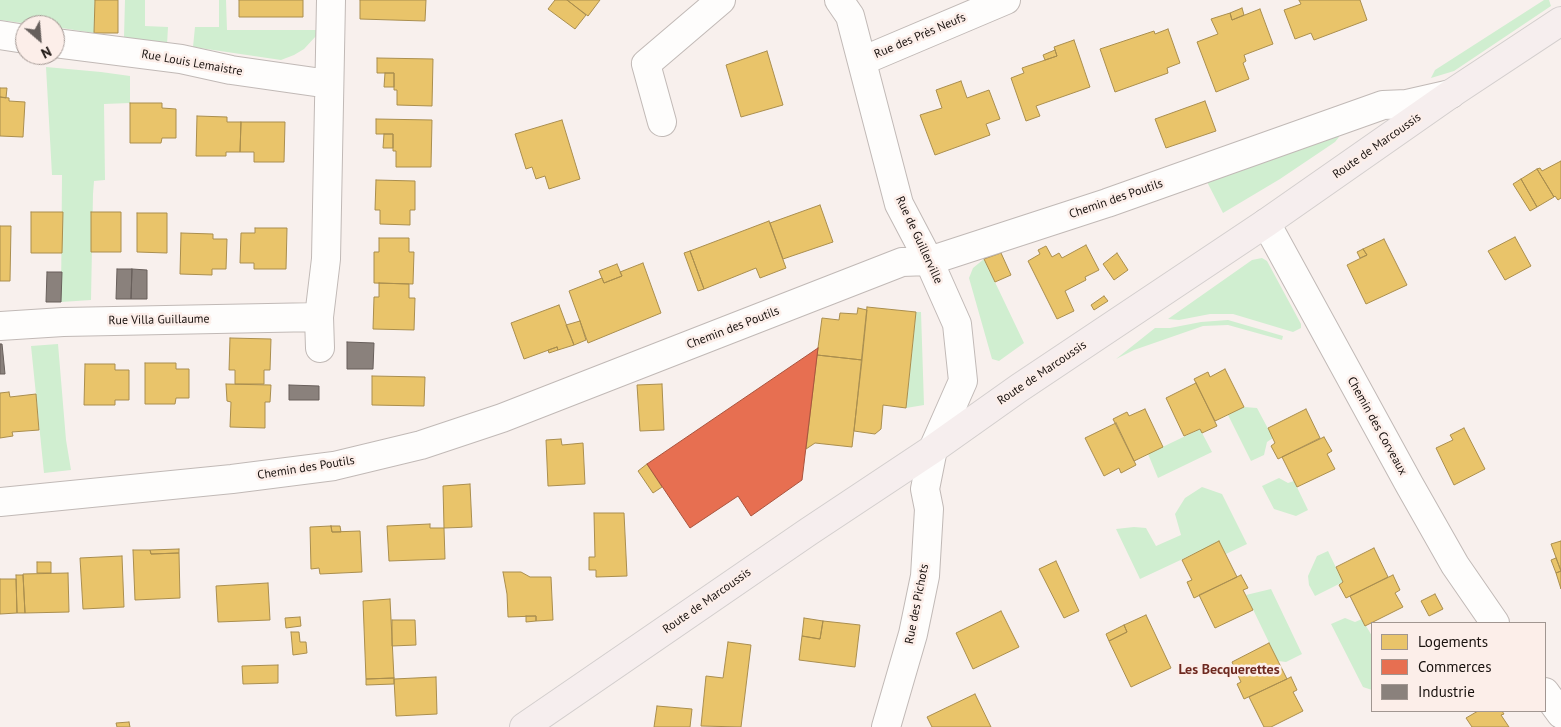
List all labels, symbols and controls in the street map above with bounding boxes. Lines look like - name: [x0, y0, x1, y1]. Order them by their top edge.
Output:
- street label: Rue des Près Neufs: [872, 10, 968, 62]
- north arrow: [15, 15, 65, 65]
- text: N: [38, 42, 55, 63]
- street label: Rue Louis Lemaistre: [140, 47, 244, 79]
- street label: Route de Marcoussis: [1330, 110, 1424, 182]
- street label: Chemin des Poutils: [1067, 176, 1165, 222]
- street label: Rue de Guillerville: [892, 194, 946, 286]
- street label: Chemin des Poutils: [685, 304, 781, 352]
- street label: Rue Villa Guillaume: [108, 312, 210, 328]
- street label: Route de Marcoussis: [995, 338, 1089, 408]
- street label: Chemin des Corveaux: [1344, 374, 1410, 478]
- street label: Chemin des Poutils: [256, 453, 356, 483]
- street label: Rue des Pichots: [902, 563, 932, 645]
- street label: Route de Marcoussis: [660, 565, 754, 637]
- legend: [1371, 622, 1546, 712]
- text: Logements: [1418, 632, 1488, 651]
- text: Commerces: [1418, 657, 1492, 676]
- district label: Les Becquerettes: [1178, 662, 1280, 678]
- text: Industrie: [1418, 682, 1475, 701]

